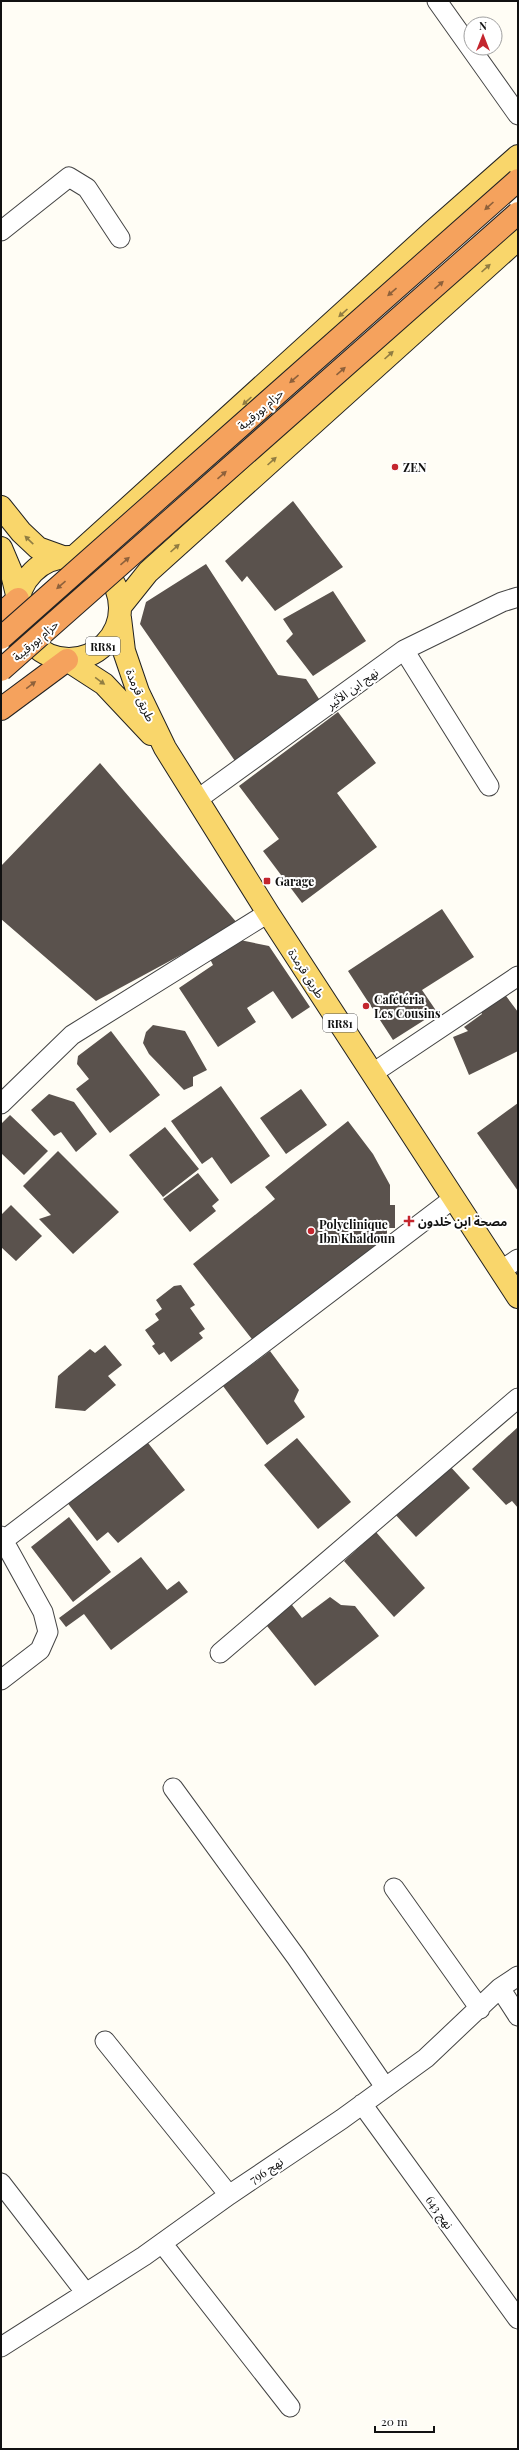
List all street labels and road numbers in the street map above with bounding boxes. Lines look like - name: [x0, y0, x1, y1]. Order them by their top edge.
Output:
- street label: حزام بورقيبة: [234, 385, 288, 435]
- street label: حزام بورقيبة: [9, 616, 63, 666]
- road number: RR81: [86, 637, 120, 655]
- street label: نهج ابن الأثير: [322, 664, 382, 714]
- street label: طريق قرمدة: [122, 666, 159, 724]
- street label: طريق قرمدة: [284, 945, 329, 1001]
- road number: RR81: [323, 1014, 357, 1032]
- street label: نهج 796: [246, 2153, 287, 2189]
- street label: نهج 643: [421, 2192, 457, 2233]

